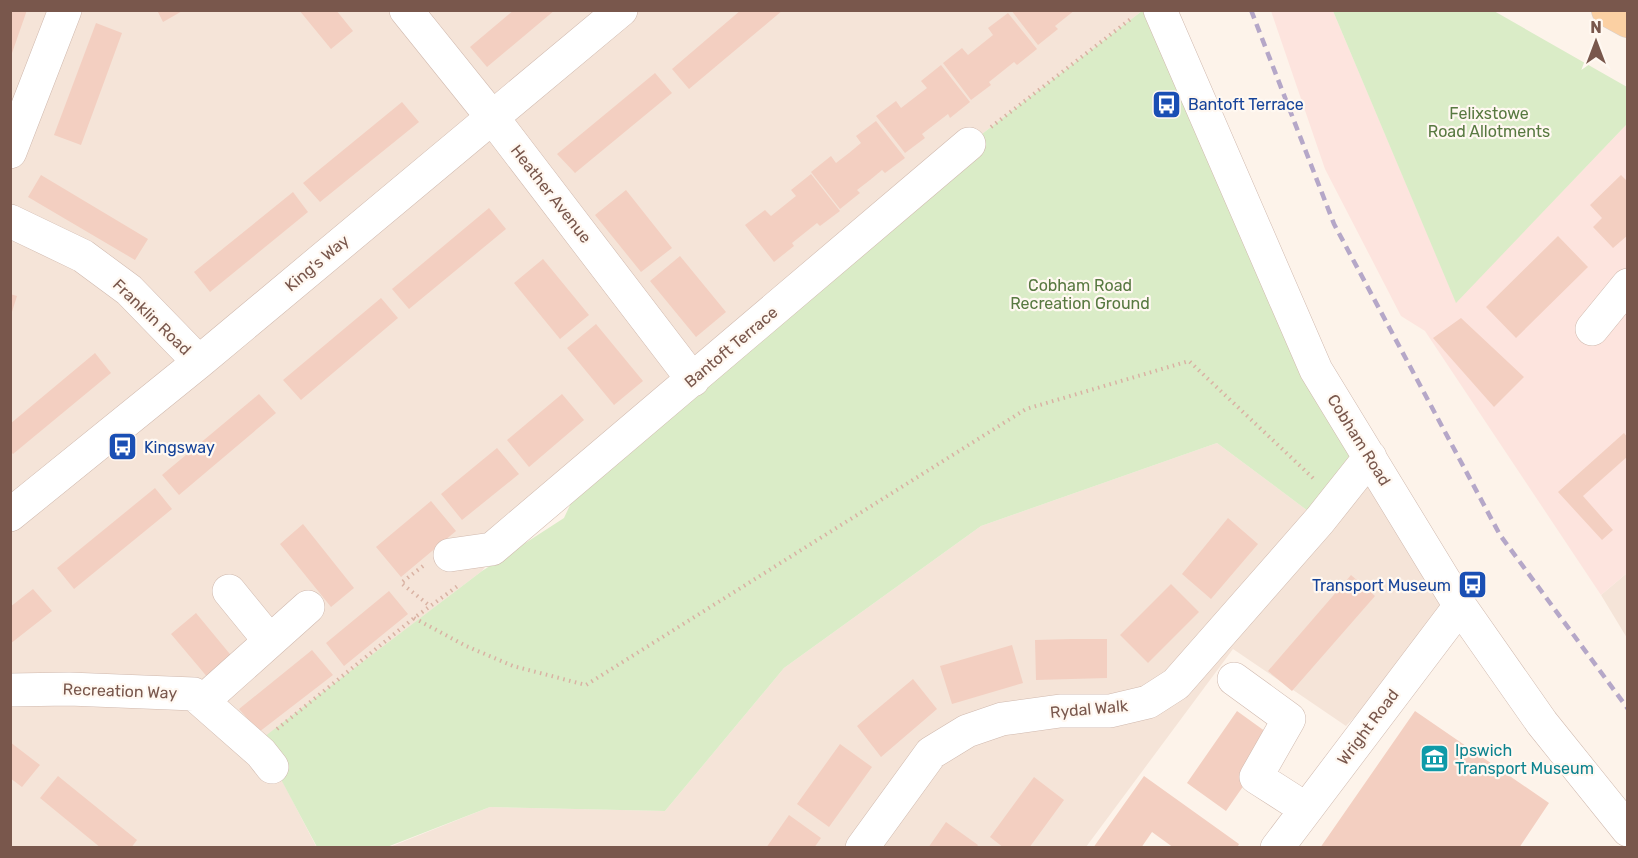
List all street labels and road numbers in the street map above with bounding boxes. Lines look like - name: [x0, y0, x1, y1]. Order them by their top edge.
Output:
- street label: Heather Avenue: [507, 141, 595, 247]
- street label: King's Way: [281, 231, 353, 295]
- street label: Franklin Road: [109, 275, 195, 359]
- street label: Bantoft Terrace: [681, 303, 781, 391]
- street label: Cobham Road: [1323, 391, 1395, 489]
- street label: Recreation Way: [62, 680, 178, 702]
- street label: Wright Road: [1333, 685, 1403, 769]
- street label: Rydal Walk: [1049, 696, 1130, 722]

